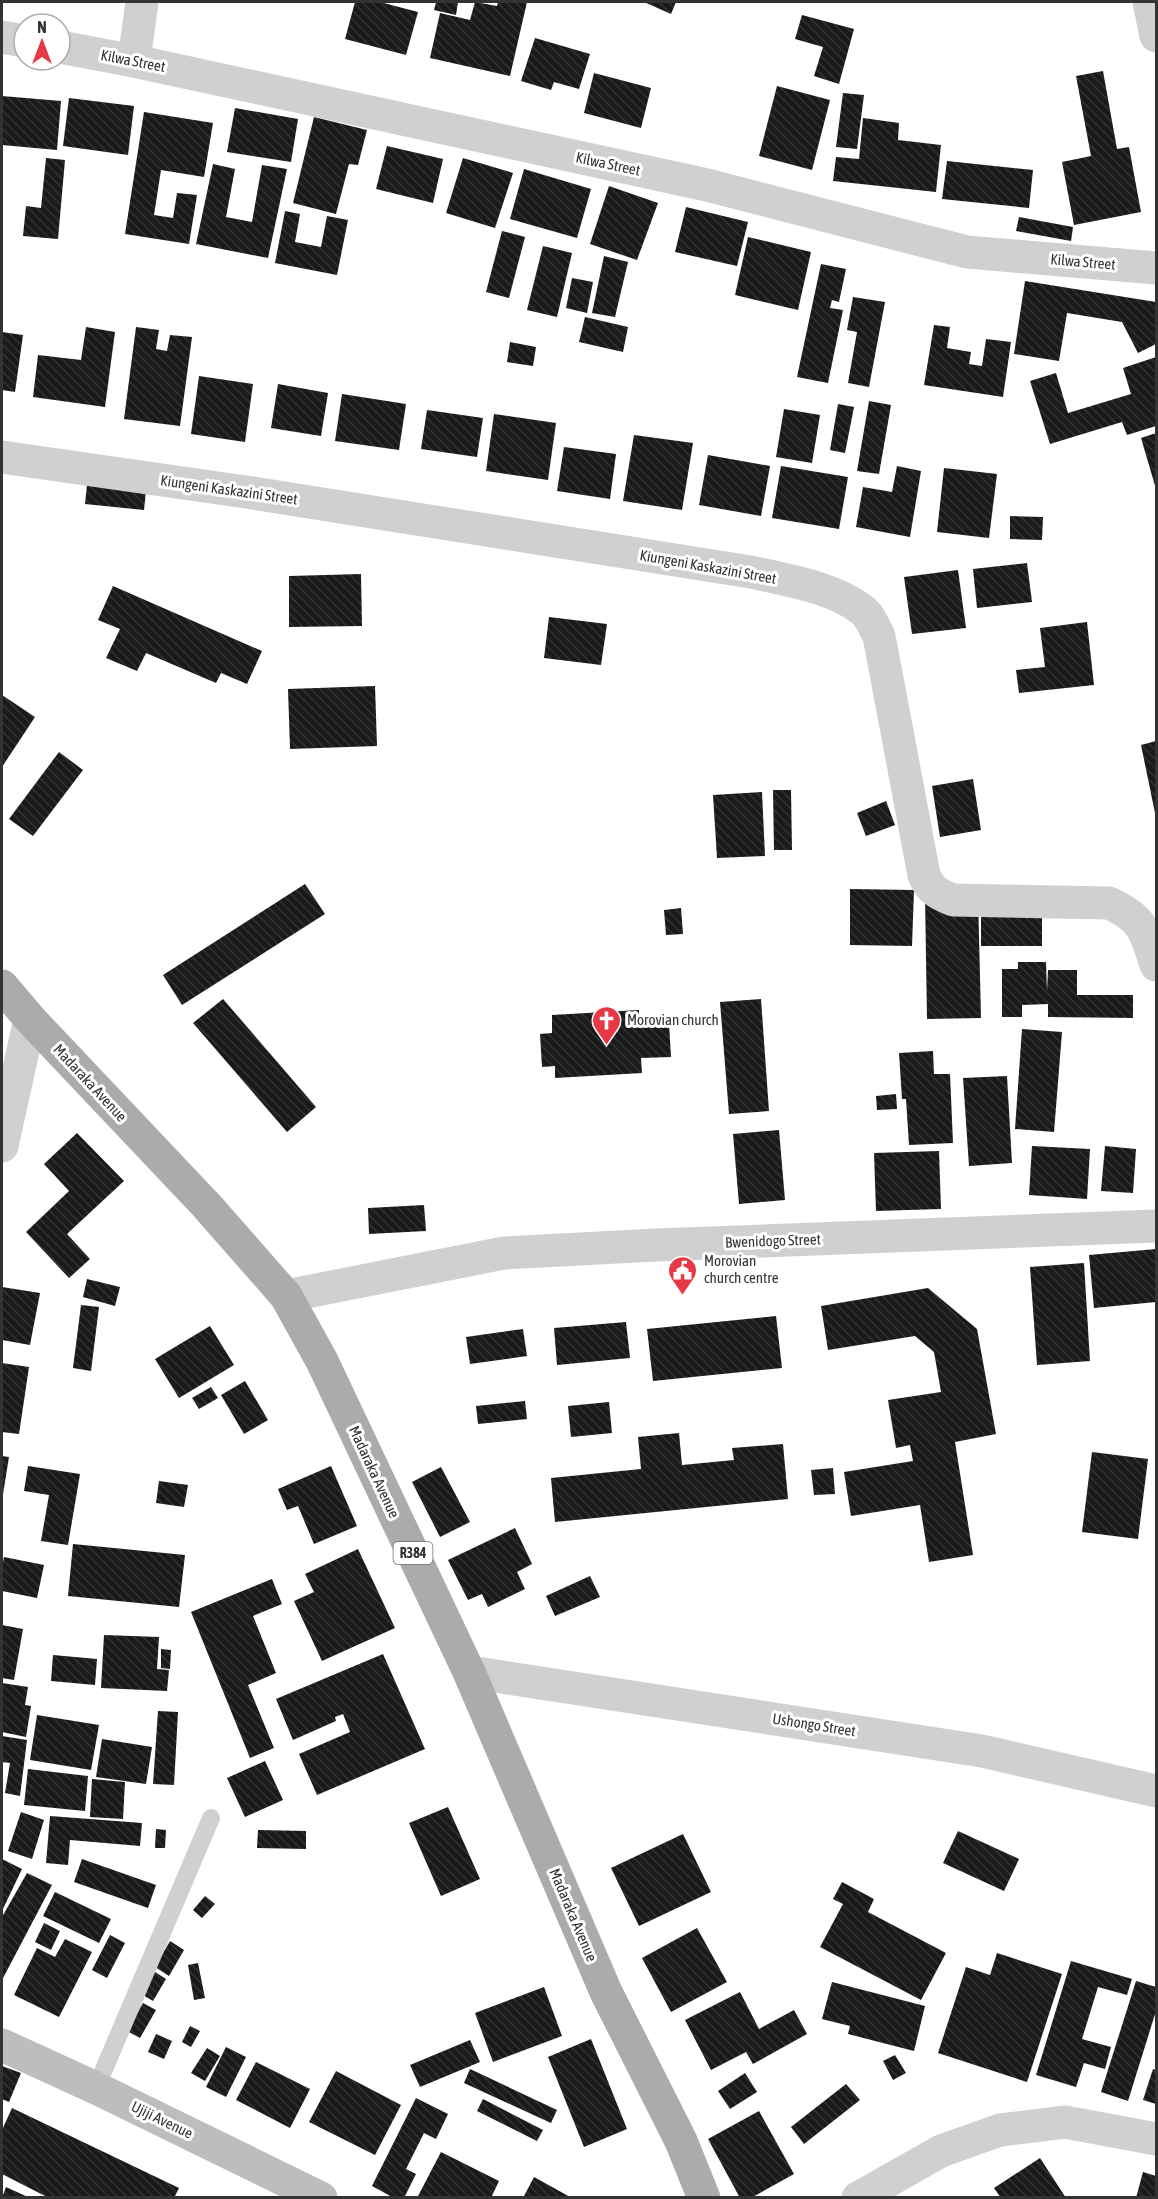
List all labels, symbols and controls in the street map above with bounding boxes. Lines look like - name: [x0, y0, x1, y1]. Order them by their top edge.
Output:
- north arrow: [12, 12, 72, 72]
- text: N: [37, 18, 47, 36]
- street label: Kilwa Street: [99, 46, 167, 75]
- street label: Kilwa Street: [574, 148, 642, 179]
- street label: Kilwa Street: [1050, 250, 1116, 273]
- street label: Kiungeni Kaskazini Street: [159, 471, 299, 508]
- street label: Kiungeni Kaskazini Street: [638, 546, 778, 587]
- church icon: Morovian church: [590, 1004, 622, 1046]
- place label: Morovian church: [627, 1011, 719, 1028]
- street label: Madaraka Avenue: [50, 1041, 131, 1125]
- street label: Bwenidogo Street: [725, 1230, 821, 1251]
- place label: Morovian church centre: [704, 1252, 779, 1286]
- public building icon: Morovian church centre: [667, 1254, 699, 1296]
- street label: Madaraka Avenue: [346, 1423, 403, 1521]
- road number: R384: [394, 1542, 432, 1564]
- street label: Ushongo Street: [771, 1710, 857, 1739]
- street label: Madaraka Avenue: [546, 1866, 601, 1964]
- street label: Ujiji Avenue: [129, 2097, 196, 2142]

